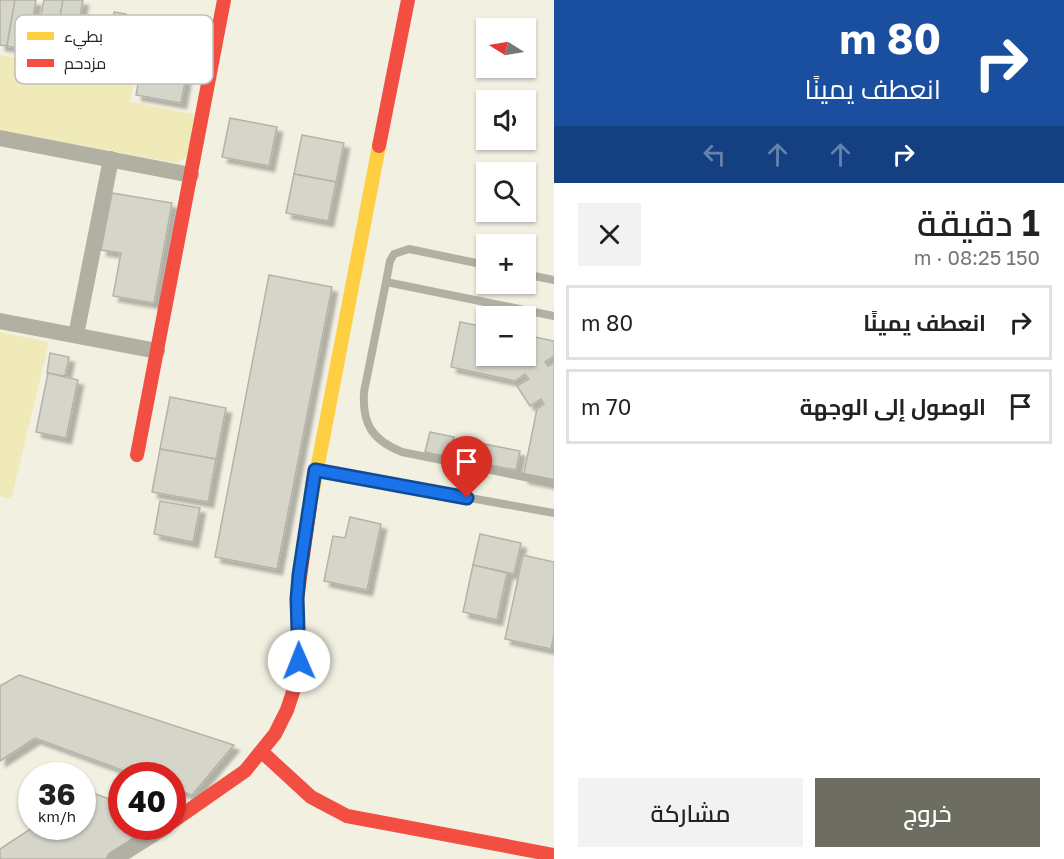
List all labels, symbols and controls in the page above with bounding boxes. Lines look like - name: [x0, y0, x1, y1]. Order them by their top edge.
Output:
- text: 80 m: [840, 13, 941, 63]
- legend: [15, 15, 213, 84]
- north arrow: [476, 18, 536, 78]
- map controls: [476, 18, 536, 366]
- icon: right: [962, 24, 1040, 102]
- text: بطيء: [64, 26, 103, 50]
- text: مزدحم: [64, 53, 106, 75]
- text: انعطف يمينًا: [805, 73, 941, 105]
- button: sound: [476, 90, 536, 150]
- icon: left: [698, 138, 731, 171]
- icon: ahead: [761, 138, 794, 171]
- icon: ahead: [824, 138, 857, 171]
- icon: right: [887, 138, 920, 171]
- button: search: [476, 162, 536, 222]
- text: 1 دقيقة: [917, 201, 1040, 244]
- button: close: [578, 203, 641, 266]
- button: +: [476, 234, 536, 294]
- text: 150 m · 08:25: [914, 245, 1040, 269]
- button: −: [476, 306, 536, 366]
- icon: right: [1004, 306, 1037, 339]
- text: 80 m: [581, 309, 633, 336]
- text: انعطف يمينًا: [863, 309, 986, 336]
- icon: arrive: [1004, 390, 1037, 423]
- text: 70 m: [581, 393, 631, 420]
- text: الوصول إلى الوجهة: [800, 393, 986, 420]
- pin: [441, 436, 492, 498]
- icon: arrive: [450, 445, 483, 478]
- position arrow: [267, 629, 331, 693]
- speed limit sign: 40: [108, 762, 186, 840]
- text: 36: [38, 776, 76, 812]
- button: مشاركة: [578, 778, 803, 847]
- button: خروج: [815, 778, 1040, 847]
- text: km/h: [38, 807, 76, 825]

